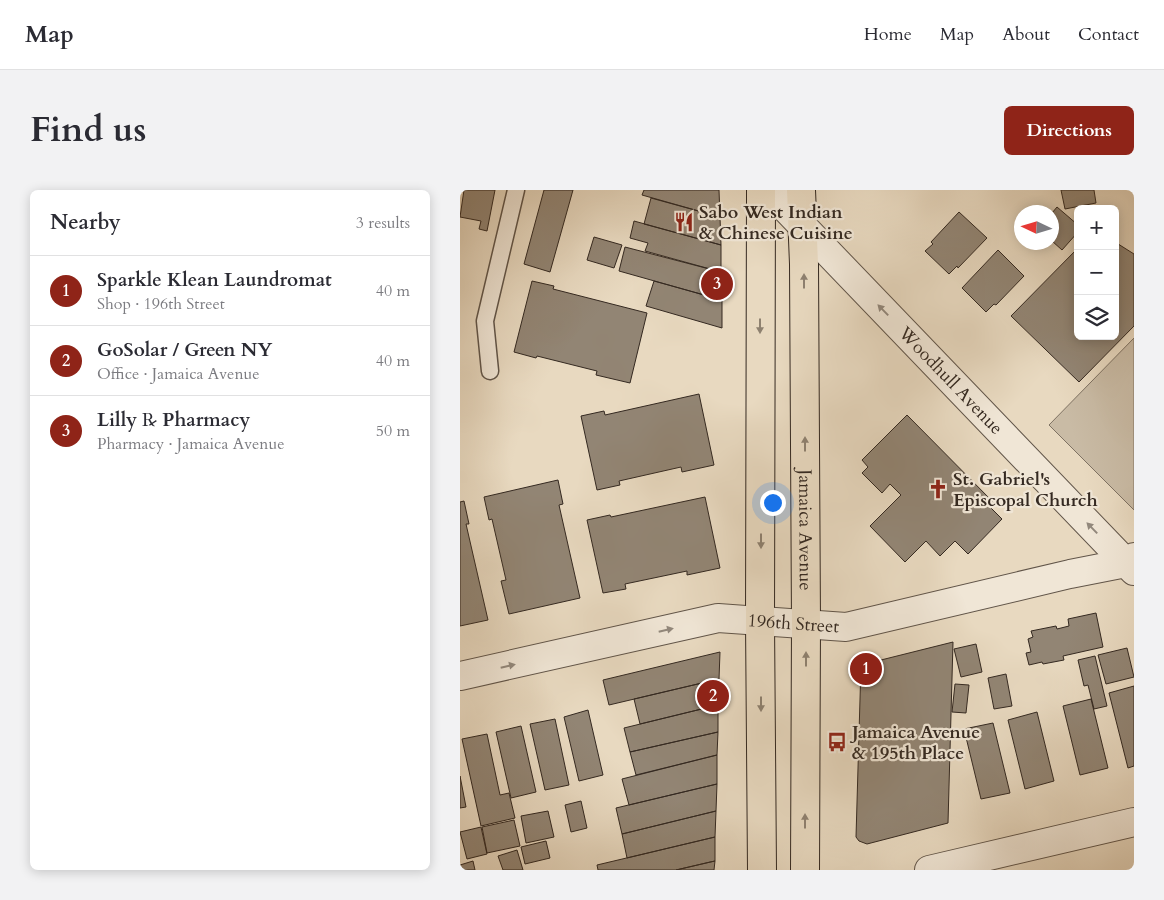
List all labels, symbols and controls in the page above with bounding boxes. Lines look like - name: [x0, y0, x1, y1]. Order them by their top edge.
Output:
- text: Map: [25, 18, 74, 51]
- text: Home: [864, 22, 912, 47]
- text: Map: [940, 22, 974, 47]
- text: About: [1002, 22, 1050, 47]
- text: Contact: [1078, 22, 1139, 47]
- text: Find us: [30, 106, 146, 154]
- button: Directions: [1004, 106, 1134, 155]
- place label: Sabo West Indian & Chinese Cuisine: [699, 200, 853, 246]
- north arrow: [1014, 205, 1059, 250]
- map controls: [1074, 205, 1119, 340]
- button: +: [1074, 205, 1119, 250]
- text: Nearby: [50, 208, 121, 237]
- restaurant icon: Sabo West Indian & Chinese Cuisine: [673, 211, 695, 233]
- text: 3 results: [356, 212, 410, 234]
- button: −: [1074, 250, 1119, 295]
- pin: 3: [701, 265, 733, 303]
- text: Sparkle Klean Laundromat: [97, 267, 332, 293]
- one-way arrow: [800, 273, 808, 289]
- text: 1: [62, 280, 70, 302]
- text: 40 m: [376, 280, 410, 302]
- text: Shop · 196th Street: [97, 293, 225, 315]
- button: layers: [1074, 295, 1119, 340]
- one-way arrow: [877, 304, 889, 316]
- one-way arrow: [756, 318, 764, 334]
- street label: Woodhull Avenue: [892, 320, 1008, 440]
- text: GoSolar / Green NY: [97, 337, 272, 363]
- text: 2: [62, 350, 70, 372]
- text: 40 m: [376, 350, 410, 372]
- text: Office · Jamaica Avenue: [97, 363, 260, 385]
- text: Lilly ℞ Pharmacy: [97, 407, 250, 433]
- text: 3: [62, 420, 70, 442]
- text: 50 m: [376, 420, 410, 442]
- text: Pharmacy · Jamaica Avenue: [97, 433, 285, 455]
- one-way arrow: [801, 436, 809, 452]
- street label: Jamaica Avenue: [792, 466, 818, 591]
- place label: St. Gabriel's Episcopal Church: [953, 467, 1098, 513]
- church icon: St. Gabriel's Episcopal Church: [927, 478, 949, 500]
- your location: [760, 490, 786, 516]
- one-way arrow: [1086, 522, 1098, 534]
- one-way arrow: [757, 533, 765, 549]
- street label: 196th Street: [747, 608, 840, 639]
- one-way arrow: [659, 626, 674, 634]
- pin: 1: [850, 650, 882, 688]
- one-way arrow: [802, 651, 810, 667]
- one-way arrow: [500, 662, 515, 670]
- pin: 2: [697, 677, 729, 715]
- one-way arrow: [757, 696, 765, 712]
- place label: Jamaica Avenue & 195th Place: [849, 720, 980, 766]
- bus stop icon: Jamaica Avenue & 195th Place: [826, 731, 848, 753]
- one-way arrow: [801, 813, 809, 829]

